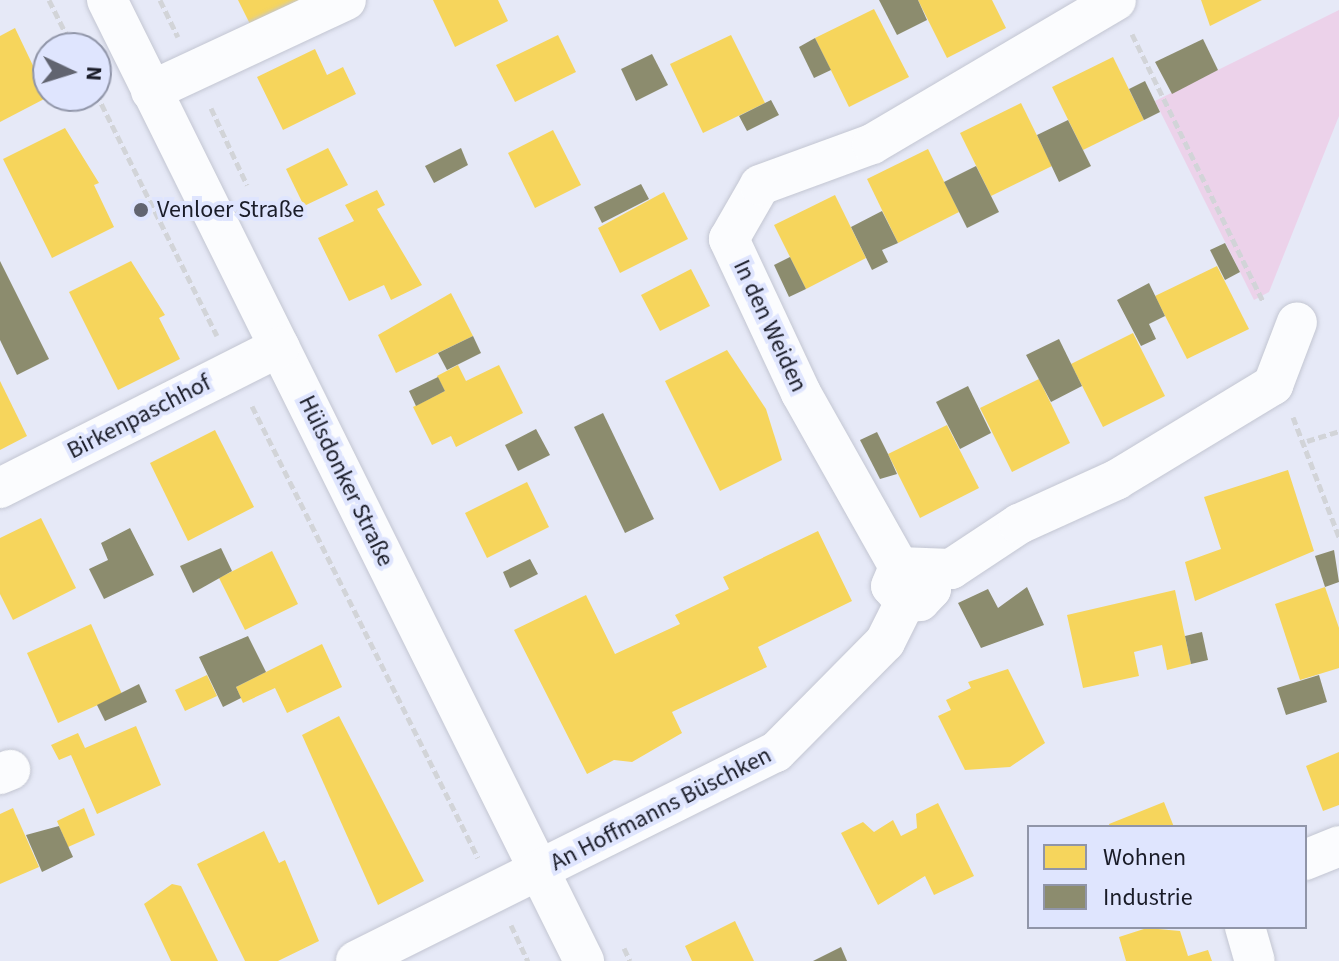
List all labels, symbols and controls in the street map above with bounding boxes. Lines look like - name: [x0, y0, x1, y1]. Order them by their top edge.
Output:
- north arrow: [32, 32, 112, 112]
- text: N: [77, 65, 110, 82]
- place label: Venloer Straße: [157, 196, 304, 224]
- marker: Venloer Straße: [132, 201, 150, 219]
- street label: In den Weiden: [727, 255, 813, 397]
- street label: Birkenpaschhof: [63, 369, 215, 465]
- street label: Hülsdonker Straße: [292, 391, 400, 571]
- street label: An Hoffmanns Büschken: [546, 741, 776, 877]
- legend: [1027, 825, 1307, 929]
- text: Wohnen: [1103, 840, 1186, 875]
- text: Industrie: [1103, 880, 1193, 915]

